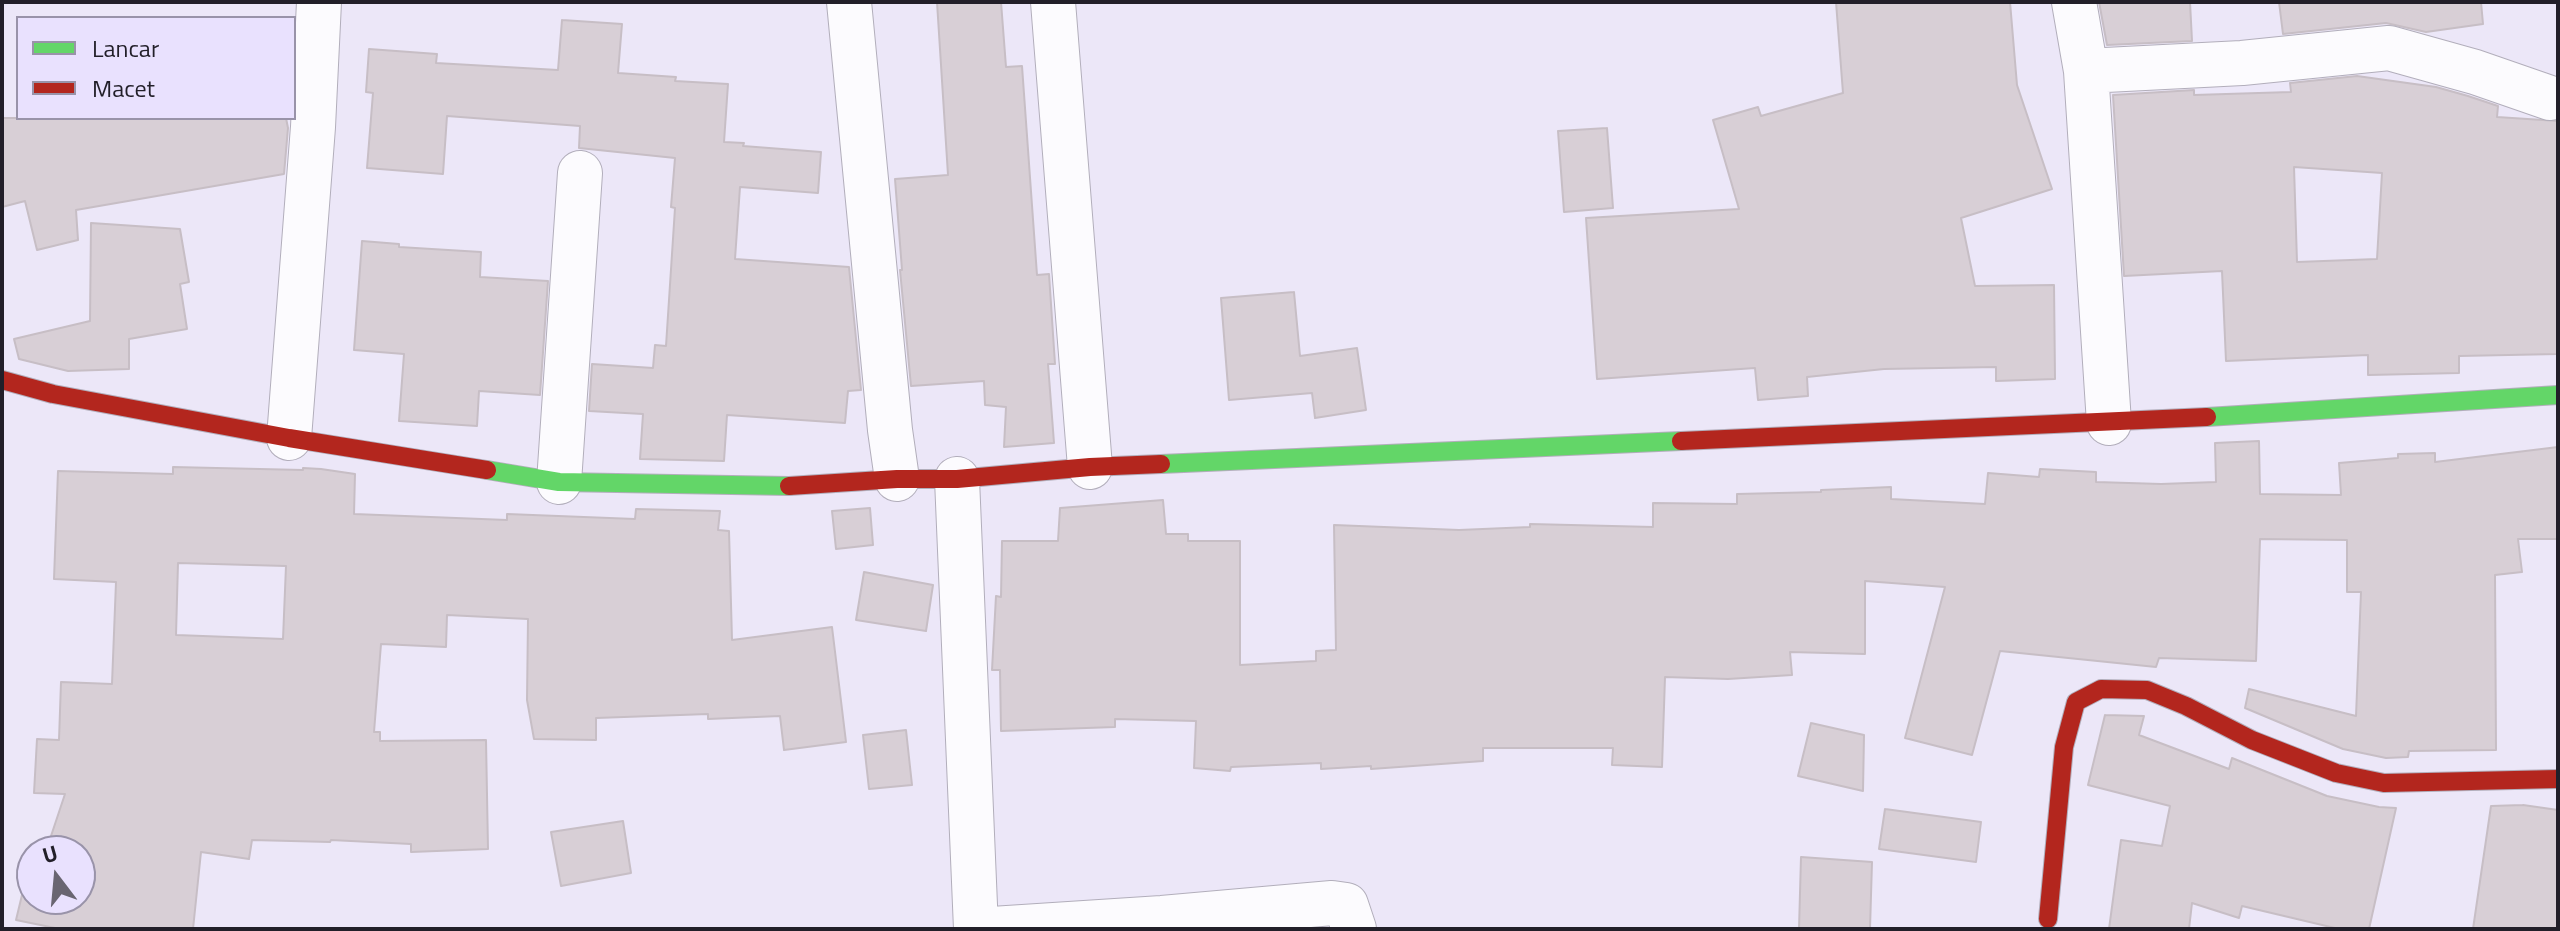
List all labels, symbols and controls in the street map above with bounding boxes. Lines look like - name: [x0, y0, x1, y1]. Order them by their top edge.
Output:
- legend: [16, 16, 296, 120]
- text: Lancar: [92, 30, 159, 66]
- text: Macet: [92, 70, 155, 106]
- north arrow: [16, 835, 96, 915]
- text: U: [38, 836, 62, 872]

